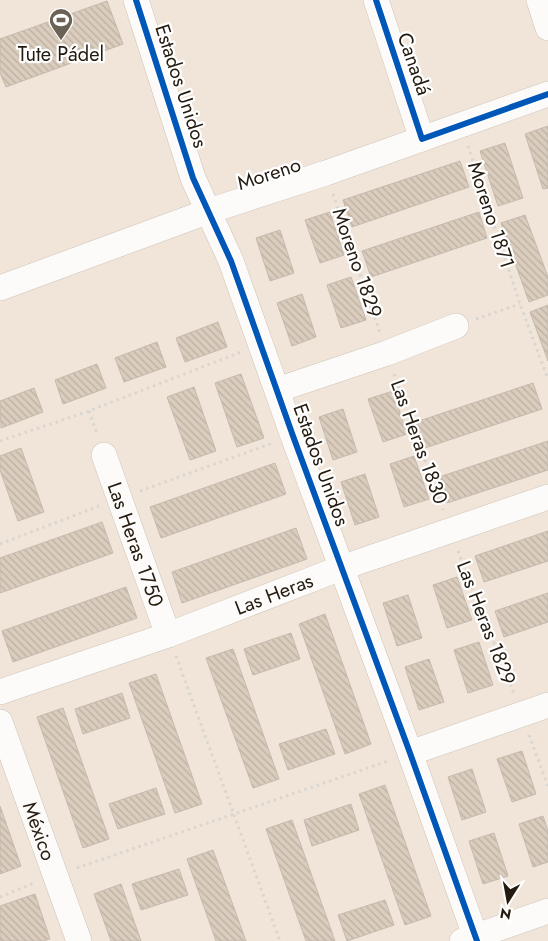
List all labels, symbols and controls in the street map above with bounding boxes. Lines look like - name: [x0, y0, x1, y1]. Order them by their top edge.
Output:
- sports icon: Tute Pádel: [48, 7, 74, 41]
- street label: Estados Unidos: [147, 20, 215, 152]
- street label: Canadá: [390, 29, 438, 99]
- place label: Tute Pádel: [18, 40, 104, 69]
- street label: Moreno: [233, 150, 305, 198]
- street label: Moreno 1871: [460, 158, 522, 272]
- street label: Moreno 1829: [325, 204, 389, 322]
- street label: Las Heras 1830: [383, 376, 455, 508]
- street label: Estados Unidos: [285, 400, 357, 530]
- street label: Las Heras 1750: [100, 478, 171, 611]
- street label: Las Heras 1829: [449, 557, 523, 689]
- street label: Las Heras: [231, 566, 317, 622]
- street label: México: [15, 798, 63, 865]
- north arrow: [483, 876, 533, 926]
- text: N: [498, 903, 513, 925]

